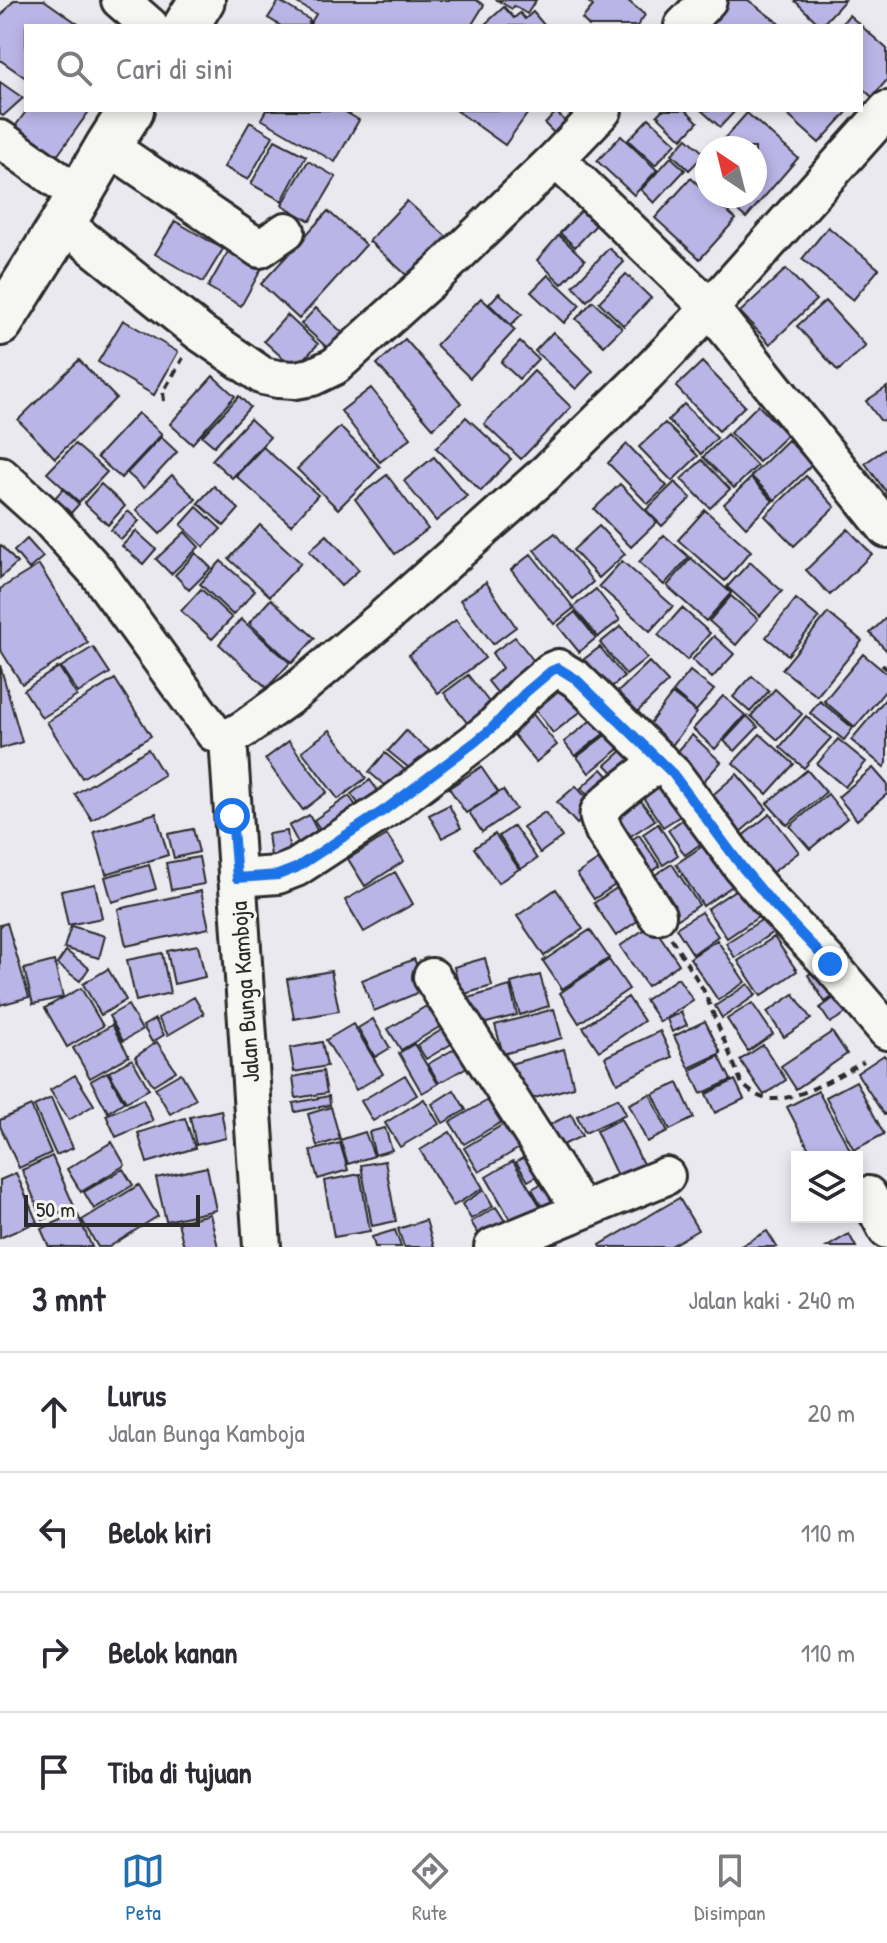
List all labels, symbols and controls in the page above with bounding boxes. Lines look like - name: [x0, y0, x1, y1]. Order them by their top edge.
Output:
- search box: [24, 24, 863, 112]
- icon: search: [52, 46, 96, 90]
- text: Cari di sini: [116, 48, 233, 88]
- north arrow: [695, 136, 767, 208]
- route start: [214, 798, 250, 834]
- street label: Jalan Bunga Kamboja: [222, 900, 266, 1084]
- route end: [812, 946, 848, 982]
- map controls: [791, 1151, 863, 1223]
- button: layers: [791, 1151, 863, 1223]
- scale bar: [24, 1191, 200, 1227]
- text: 50 m: [36, 1194, 75, 1224]
- text: 3 mnt: [32, 1276, 105, 1322]
- text: Jalan kaki · 240 m: [688, 1282, 855, 1317]
- text: Lurus: [108, 1375, 166, 1415]
- icon: ahead: [32, 1390, 76, 1434]
- text: 20 m: [808, 1395, 855, 1430]
- text: Jalan Bunga Kamboja: [108, 1415, 305, 1450]
- icon: left: [32, 1510, 76, 1554]
- text: Belok kiri: [108, 1512, 212, 1552]
- text: 110 m: [801, 1515, 855, 1550]
- icon: right: [32, 1630, 76, 1674]
- text: Belok kanan: [108, 1632, 238, 1672]
- text: 110 m: [801, 1635, 855, 1670]
- icon: arrive: [32, 1750, 76, 1794]
- text: Tiba di tujuan: [108, 1752, 252, 1792]
- tab: Peta: [121, 1849, 165, 1927]
- tab: Rute: [408, 1849, 452, 1927]
- tab: Disimpan: [694, 1849, 766, 1927]

